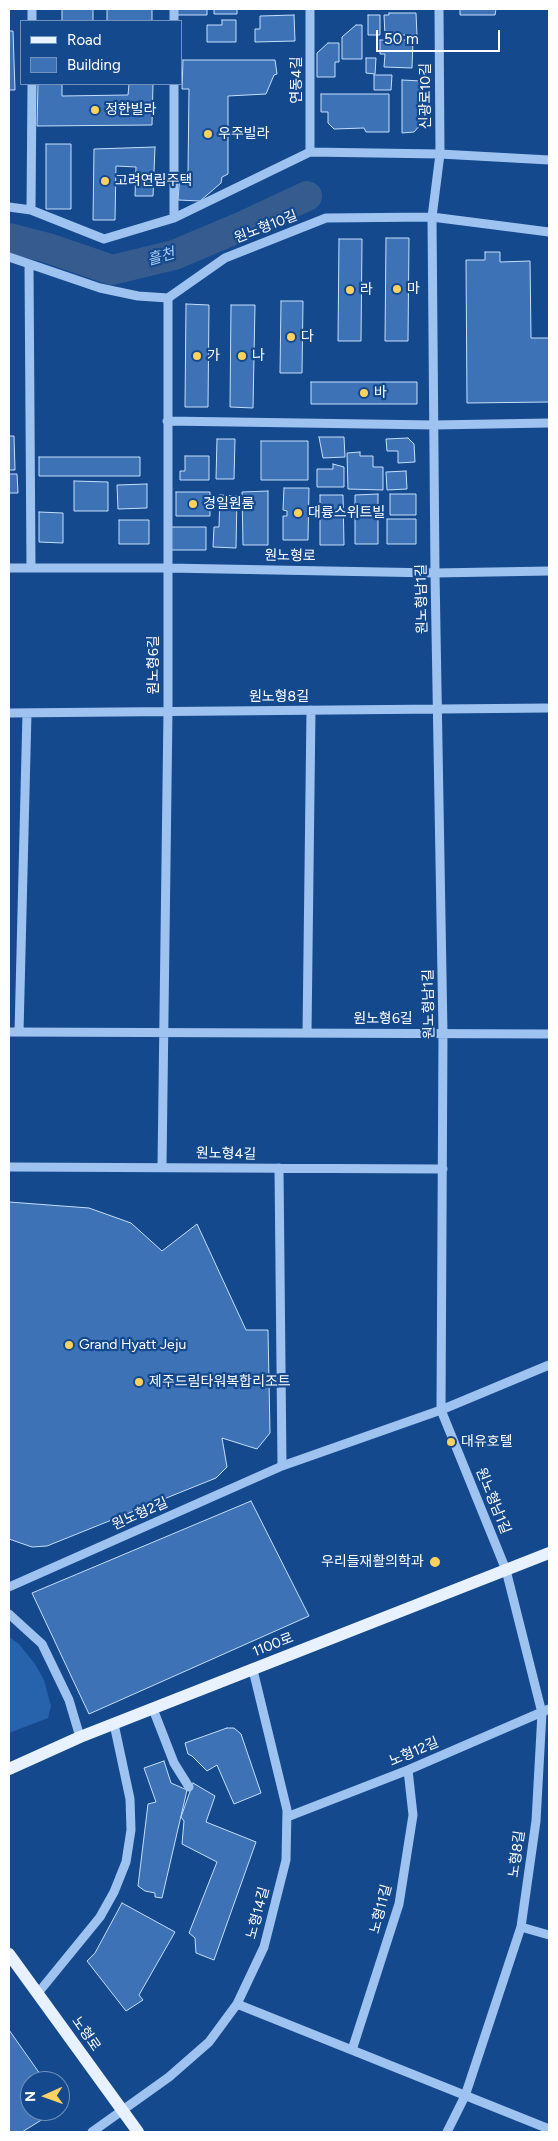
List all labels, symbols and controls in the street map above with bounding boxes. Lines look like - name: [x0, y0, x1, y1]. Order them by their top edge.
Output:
- legend: [20, 20, 182, 85]
- scale bar: [378, 20, 502, 52]
- text: 50 m: [384, 30, 419, 48]
- text: Road: [67, 31, 102, 49]
- text: Building: [67, 56, 121, 74]
- street label: 연동4길: [289, 56, 305, 104]
- street label: 신광로10길: [418, 63, 434, 129]
- place label: 정한빌라: [105, 102, 157, 118]
- marker: 정한빌라: [89, 104, 101, 116]
- place label: 우주빌라: [218, 126, 270, 142]
- marker: 우주빌라: [202, 128, 214, 140]
- place label: 고려연립주택: [115, 173, 192, 189]
- marker: 고려연립주택: [99, 175, 111, 187]
- street label: 원노형10길: [232, 207, 300, 247]
- water label: 흘천: [145, 245, 177, 269]
- place label: 마: [407, 281, 420, 297]
- place label: 라: [360, 282, 373, 298]
- marker: 마: [391, 283, 403, 295]
- marker: 라: [344, 284, 356, 296]
- place label: 다: [301, 329, 314, 345]
- marker: 다: [285, 331, 297, 343]
- place label: 가: [207, 348, 220, 364]
- place label: 나: [252, 348, 265, 364]
- marker: 가: [191, 350, 203, 362]
- marker: 나: [236, 350, 248, 362]
- place label: 바: [374, 385, 387, 401]
- marker: 바: [358, 387, 370, 399]
- place label: 경일원룸: [203, 496, 255, 512]
- marker: 경일원룸: [187, 498, 199, 510]
- place label: 대륭스위트빌: [308, 505, 385, 521]
- marker: 대륭스위트빌: [292, 507, 304, 519]
- street label: 원노형로: [264, 547, 316, 565]
- street label: 원노형남1길: [413, 564, 431, 634]
- street label: 원노형6길: [146, 635, 162, 695]
- street label: 원노형8길: [249, 689, 309, 705]
- street label: 원노형남1길: [420, 969, 438, 1039]
- street label: 원노형6길: [353, 1011, 413, 1027]
- street label: 원노형4길: [196, 1145, 256, 1163]
- place label: Grand Hyatt Jeju: [79, 1337, 186, 1353]
- marker: Grand Hyatt Jeju: [63, 1339, 75, 1351]
- place label: 제주드림타워복합리조트: [149, 1374, 291, 1390]
- marker: 제주드림타워복합리조트: [133, 1376, 145, 1388]
- place label: 대유호텔: [461, 1434, 513, 1450]
- marker: 대유호텔: [445, 1436, 457, 1448]
- street label: 원노형남1길: [472, 1465, 514, 1537]
- street label: 원노형2길: [109, 1494, 171, 1534]
- place label: 우리들재활의학과: [321, 1554, 424, 1570]
- marker: 우리들재활의학과: [428, 1555, 442, 1569]
- street label: 1100로: [250, 1630, 296, 1660]
- street label: 노형12길: [387, 1734, 441, 1770]
- street label: 노형8길: [505, 1829, 529, 1879]
- street label: 노형11길: [366, 1883, 396, 1935]
- street label: 노형14길: [243, 1885, 273, 1941]
- street label: 노형로: [68, 2013, 104, 2055]
- north arrow: [20, 2071, 70, 2121]
- text: N: [22, 2091, 39, 2102]

